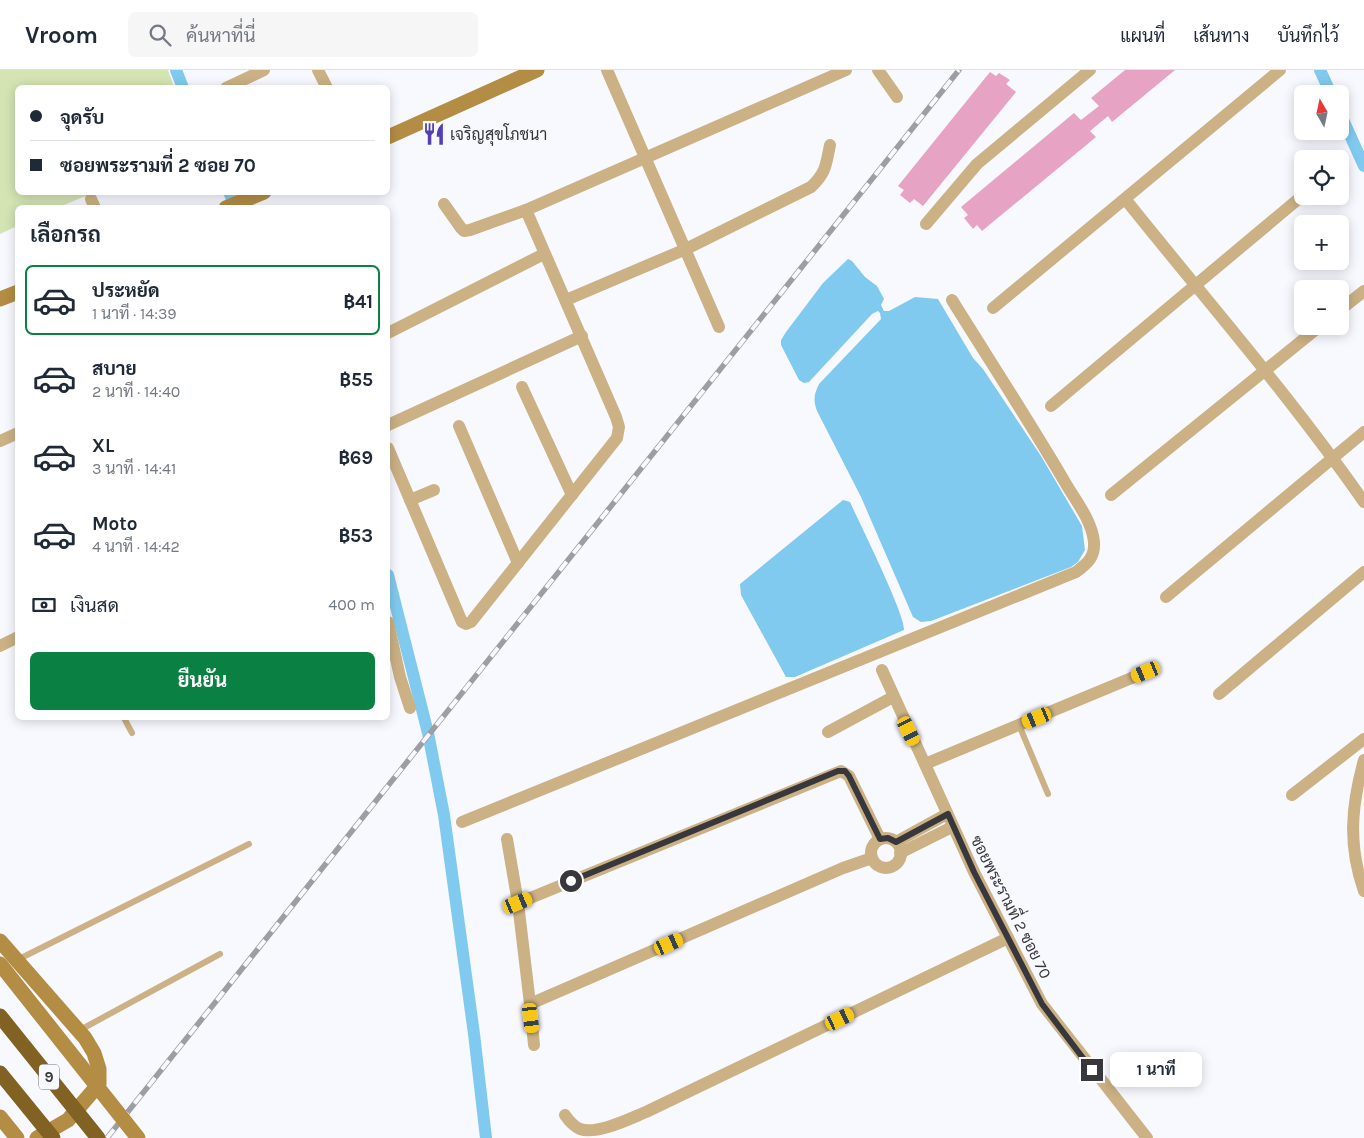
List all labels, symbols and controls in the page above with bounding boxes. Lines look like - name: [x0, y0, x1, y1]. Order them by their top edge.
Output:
- search box: [128, 12, 478, 57]
- text: Vroom: [25, 21, 98, 49]
- icon: search: [146, 21, 174, 49]
- text: ค้นหาที่นี่: [186, 25, 256, 47]
- text: แผนที่: [1120, 25, 1165, 47]
- text: เส้นทาง: [1193, 25, 1249, 47]
- text: บันทึกไว้: [1277, 25, 1339, 47]
- north arrow: [1294, 85, 1349, 140]
- map controls: [1294, 85, 1349, 335]
- text: จุดรับ: [60, 107, 104, 129]
- restaurant icon: เจริญสุขโภชนา: [421, 121, 447, 147]
- place label: เจริญสุขโภชนา: [450, 123, 547, 146]
- button: locate: [1294, 150, 1349, 205]
- text: ซอยพระรามที่ 2 ซอย 70: [60, 155, 256, 177]
- button: +: [1294, 215, 1349, 270]
- text: เลือกรถ: [30, 222, 101, 248]
- icon: car: [32, 278, 77, 323]
- text: ประหยัด: [92, 280, 160, 302]
- button: −: [1294, 280, 1349, 335]
- text: ฿41: [343, 291, 373, 313]
- text: 1 นาที · 14:39: [92, 304, 177, 323]
- icon: car: [32, 356, 77, 401]
- text: สบาย: [92, 358, 137, 380]
- text: ฿55: [339, 369, 373, 391]
- text: 2 นาที · 14:40: [92, 382, 180, 401]
- icon: car: [32, 434, 77, 479]
- text: XL: [92, 435, 114, 457]
- text: ฿69: [338, 447, 373, 469]
- text: 3 นาที · 14:41: [92, 459, 176, 478]
- icon: car: [32, 512, 77, 557]
- text: Moto: [92, 513, 138, 535]
- text: ฿53: [339, 525, 373, 547]
- text: 4 นาที · 14:42: [92, 537, 180, 556]
- icon: cash: [30, 591, 58, 619]
- text: เงินสด: [70, 595, 119, 617]
- text: 400 m: [328, 595, 375, 614]
- button: ยืนยัน: [30, 652, 375, 710]
- car: [1129, 659, 1162, 685]
- car: [1020, 705, 1053, 731]
- car: [895, 714, 922, 748]
- street label: ซอยพระรามที่ 2 ซอย 70: [967, 830, 1060, 982]
- route start: [560, 870, 582, 892]
- car: [501, 890, 534, 916]
- car: [652, 931, 685, 957]
- car: [521, 1002, 540, 1034]
- car: [823, 1006, 856, 1032]
- callout: 1 นาที: [1110, 1052, 1202, 1088]
- route end: [1081, 1059, 1103, 1081]
- text: 1 นาที: [1136, 1060, 1176, 1079]
- road number: 9: [39, 1064, 59, 1090]

